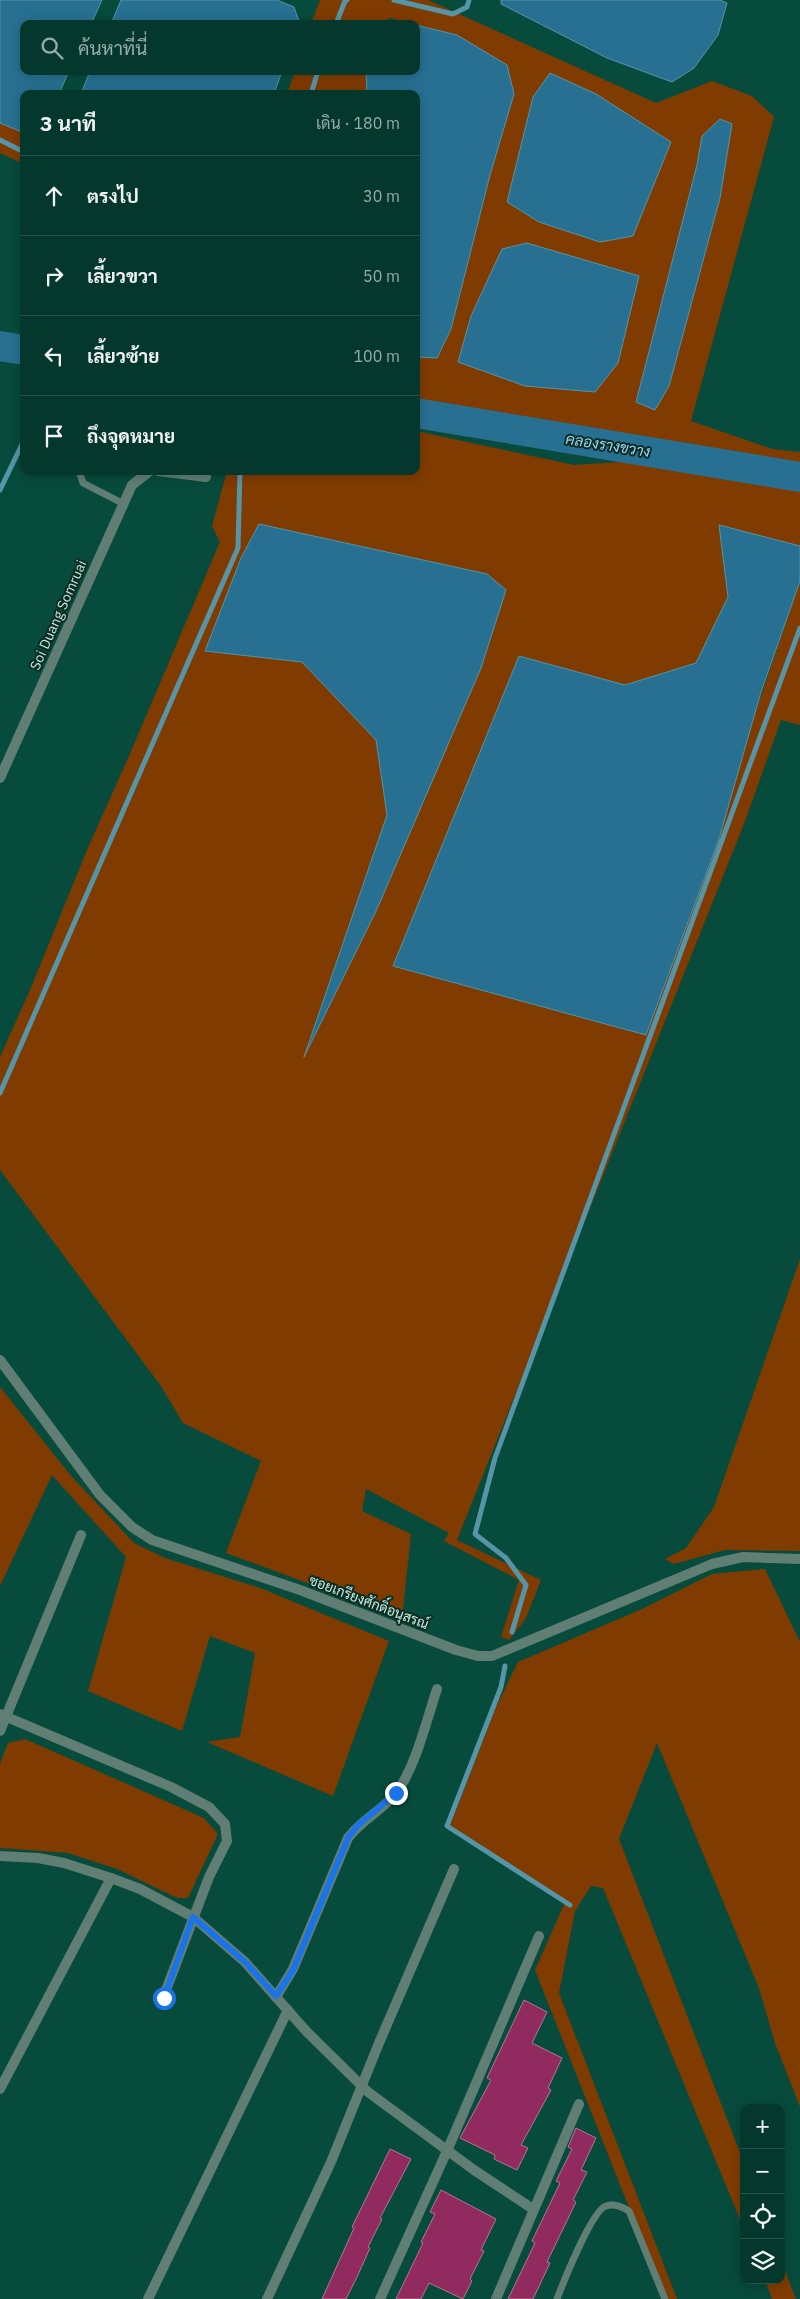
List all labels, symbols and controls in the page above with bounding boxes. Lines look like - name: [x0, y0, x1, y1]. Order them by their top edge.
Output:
- search box: [20, 20, 420, 75]
- icon: search: [38, 34, 66, 62]
- text: ค้นหาที่นี่: [78, 36, 147, 60]
- text: 3 นาที: [40, 109, 96, 137]
- text: เดิน · 180 m: [316, 113, 400, 133]
- icon: ahead: [40, 182, 68, 210]
- text: ตรงไป: [87, 184, 139, 208]
- text: 30 m: [363, 186, 400, 206]
- icon: right: [40, 262, 68, 290]
- text: เลี้ยวขวา: [87, 264, 158, 288]
- text: 50 m: [363, 266, 400, 286]
- icon: left: [40, 342, 68, 370]
- text: เลี้ยวซ้าย: [87, 344, 159, 368]
- text: 100 m: [353, 346, 400, 366]
- icon: arrive: [40, 422, 68, 450]
- text: ถึงจุดหมาย: [87, 424, 175, 448]
- water label: คลองรางขวาง: [564, 429, 652, 461]
- street label: Soi Duang Somruai: [26, 557, 90, 673]
- street label: ซอยเกรียงศักดิ์อนุสรณ์: [306, 1568, 433, 1634]
- route end: [385, 1782, 408, 1805]
- route start: [153, 1987, 176, 2010]
- map controls: [740, 2104, 785, 2284]
- button: +: [740, 2104, 785, 2149]
- button: −: [740, 2149, 785, 2194]
- button: locate: [740, 2194, 785, 2239]
- button: layers: [740, 2239, 785, 2284]

